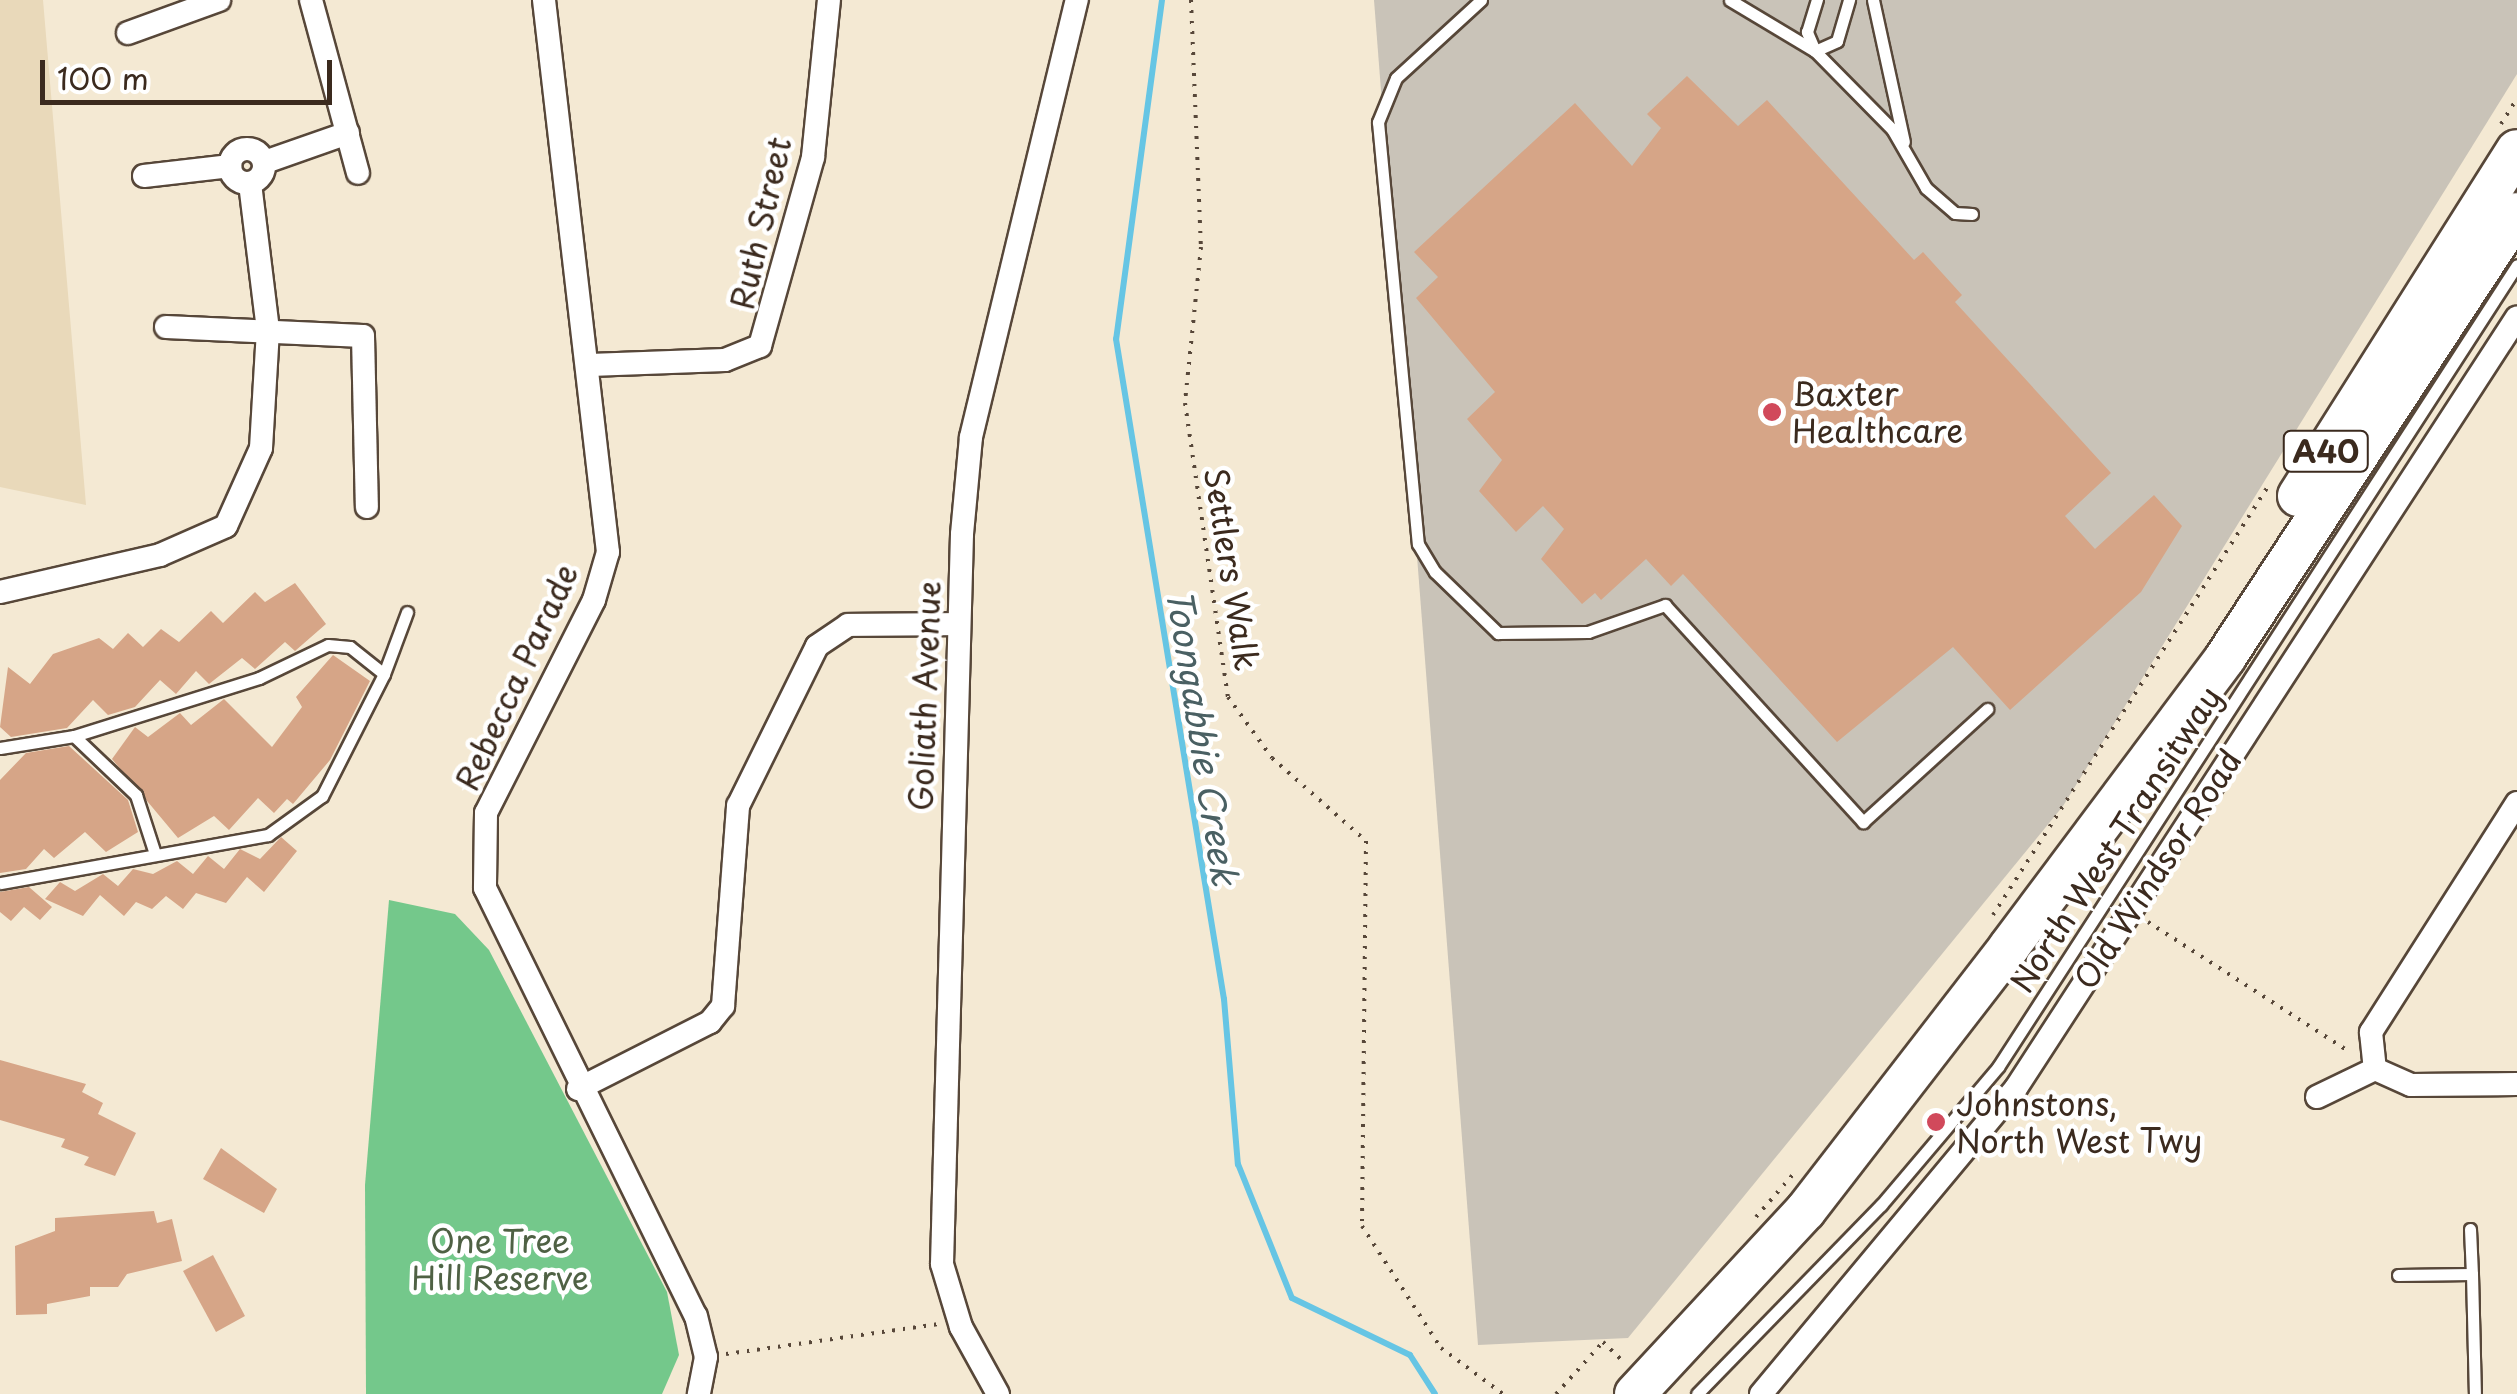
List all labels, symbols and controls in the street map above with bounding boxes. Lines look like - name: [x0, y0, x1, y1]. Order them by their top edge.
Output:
- scale bar: [45, 40, 338, 102]
- text: 100 m: [57, 55, 149, 100]
- street label: Ruth Street: [721, 132, 799, 314]
- place label: Baxter Healthcare: [1792, 375, 1963, 450]
- marker: Baxter Healthcare: [1761, 401, 1783, 423]
- road number: A40: [2281, 426, 2371, 476]
- street label: Settlers Walk: [1197, 464, 1267, 674]
- street label: Rebecca Parade: [447, 559, 585, 795]
- street label: Goliath Avenue: [901, 580, 947, 812]
- water label: Toongabbie Creek: [1159, 585, 1247, 889]
- street label: North West Transitway: [2002, 679, 2228, 999]
- street label: Old Windsor Road: [2064, 741, 2250, 997]
- place label: Johnstons, North West Twy: [1956, 1085, 2204, 1160]
- marker: Johnstons, North West Twy: [1925, 1111, 1947, 1133]
- park label: One Tree Hill Reserve: [411, 1222, 589, 1297]

